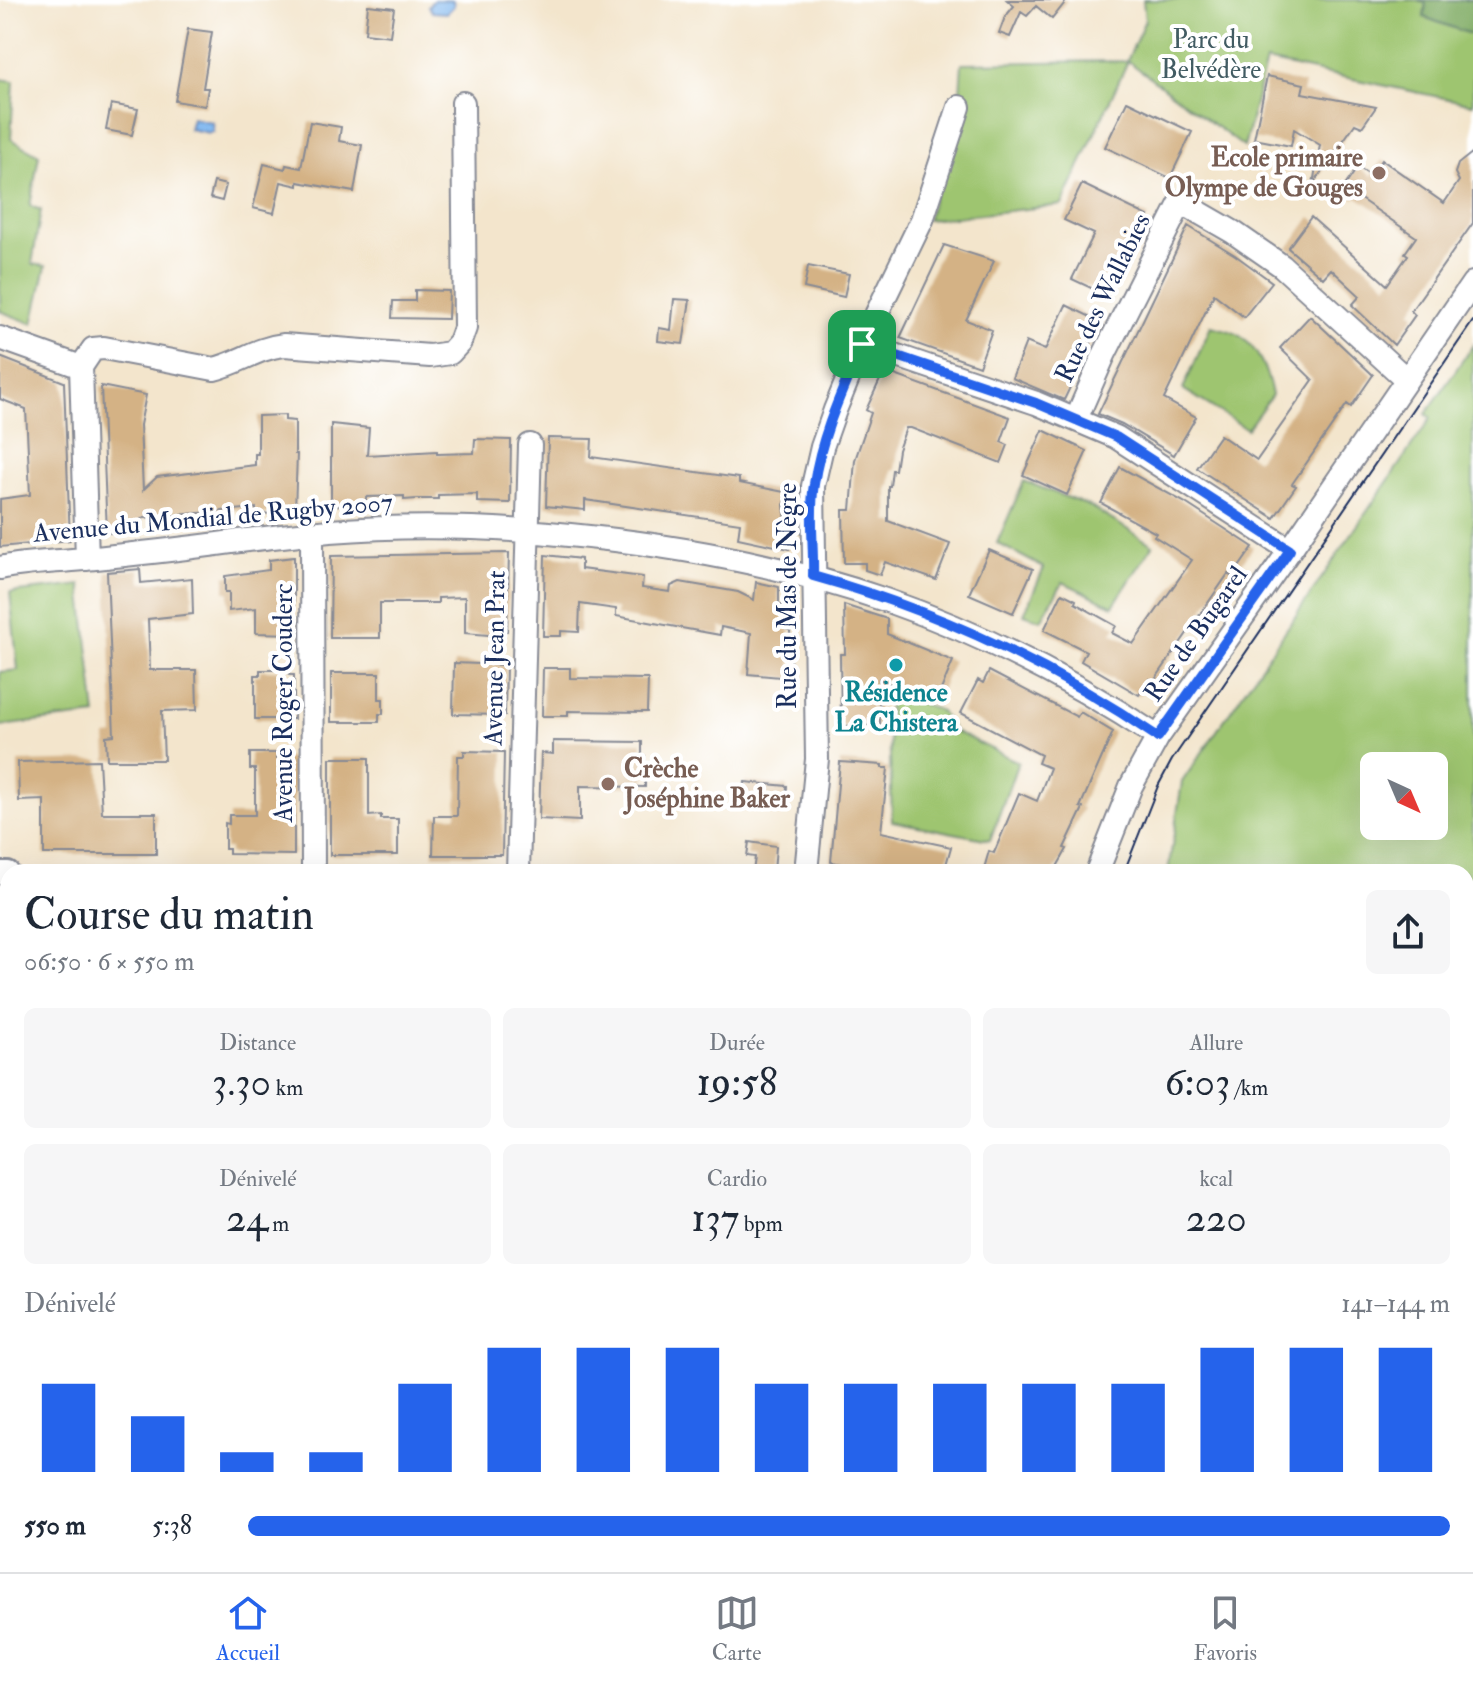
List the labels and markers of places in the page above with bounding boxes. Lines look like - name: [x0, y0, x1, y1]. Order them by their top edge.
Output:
- place label: Ecole primaire Olympe de Gouges: [1165, 142, 1363, 205]
- marker: Ecole primaire Olympe de Gouges: [1370, 164, 1388, 182]
- pin: [828, 310, 896, 378]
- marker: Résidence La Chistera: [887, 656, 905, 674]
- place label: Résidence La Chistera: [834, 677, 959, 739]
- place label: Crèche Joséphine Baker: [622, 753, 790, 816]
- marker: Crèche Joséphine Baker: [599, 775, 617, 793]

